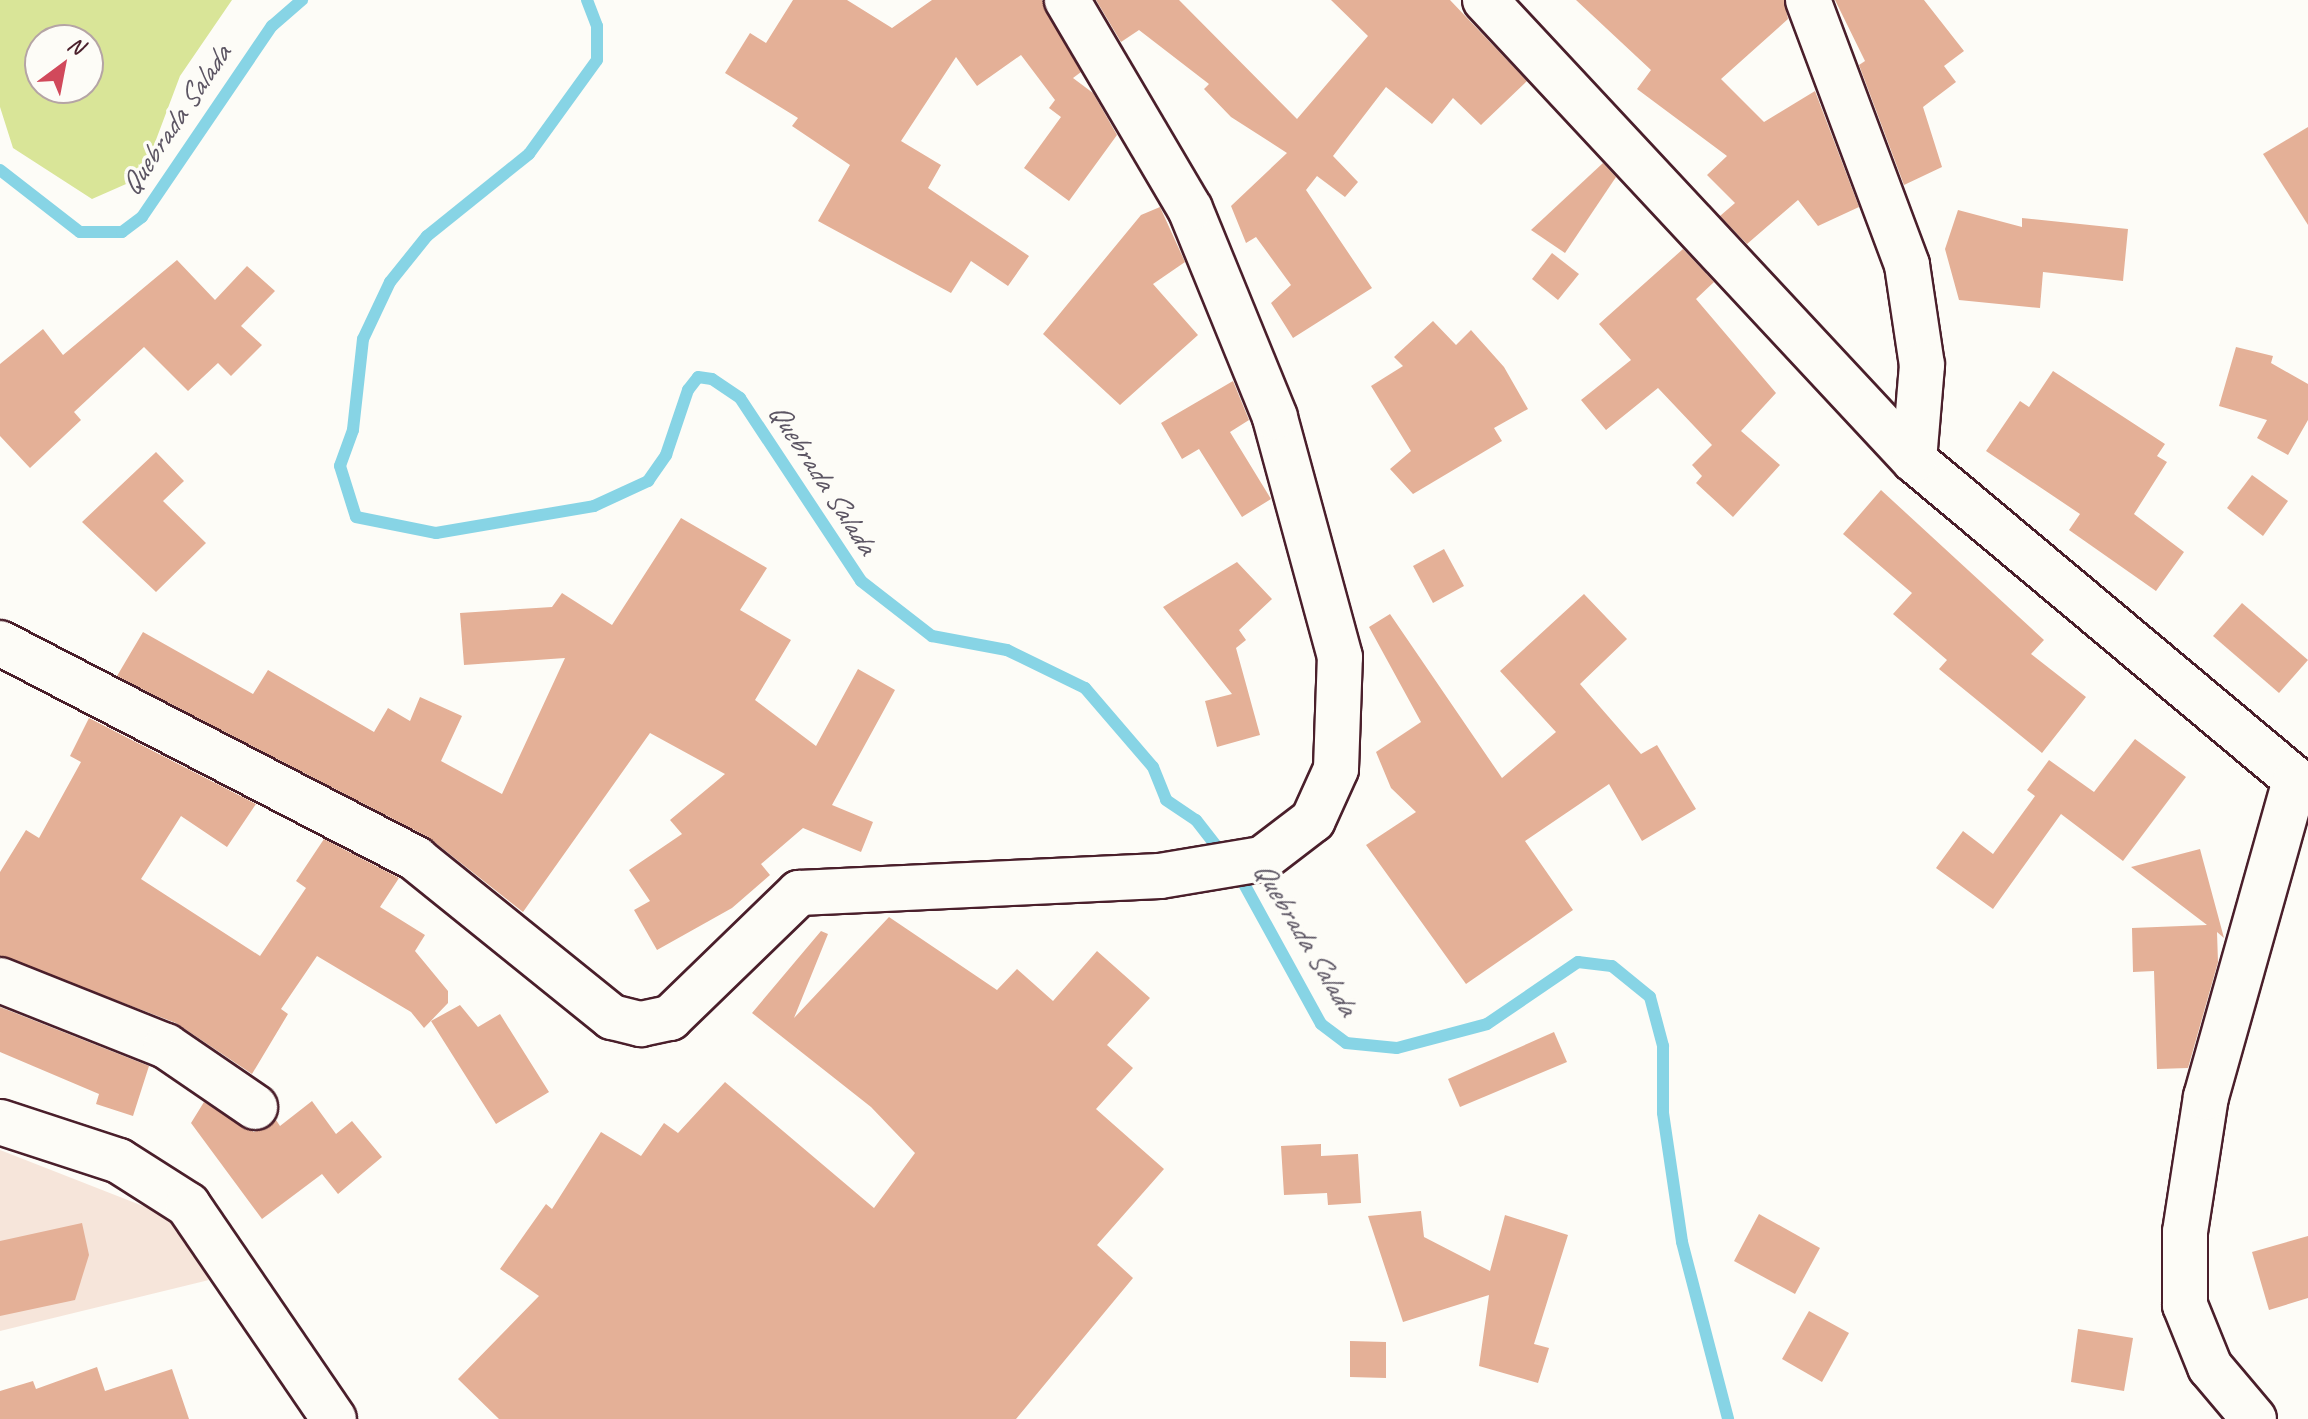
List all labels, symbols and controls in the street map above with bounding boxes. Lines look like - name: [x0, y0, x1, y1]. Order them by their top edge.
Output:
- north arrow: [24, 24, 104, 104]
- text: N: [62, 30, 89, 61]
- water label: Quebrada Salada: [112, 38, 238, 202]
- water label: Quebrada Salada: [761, 396, 885, 560]
- water label: Quebrada Salada: [1246, 855, 1366, 1021]

